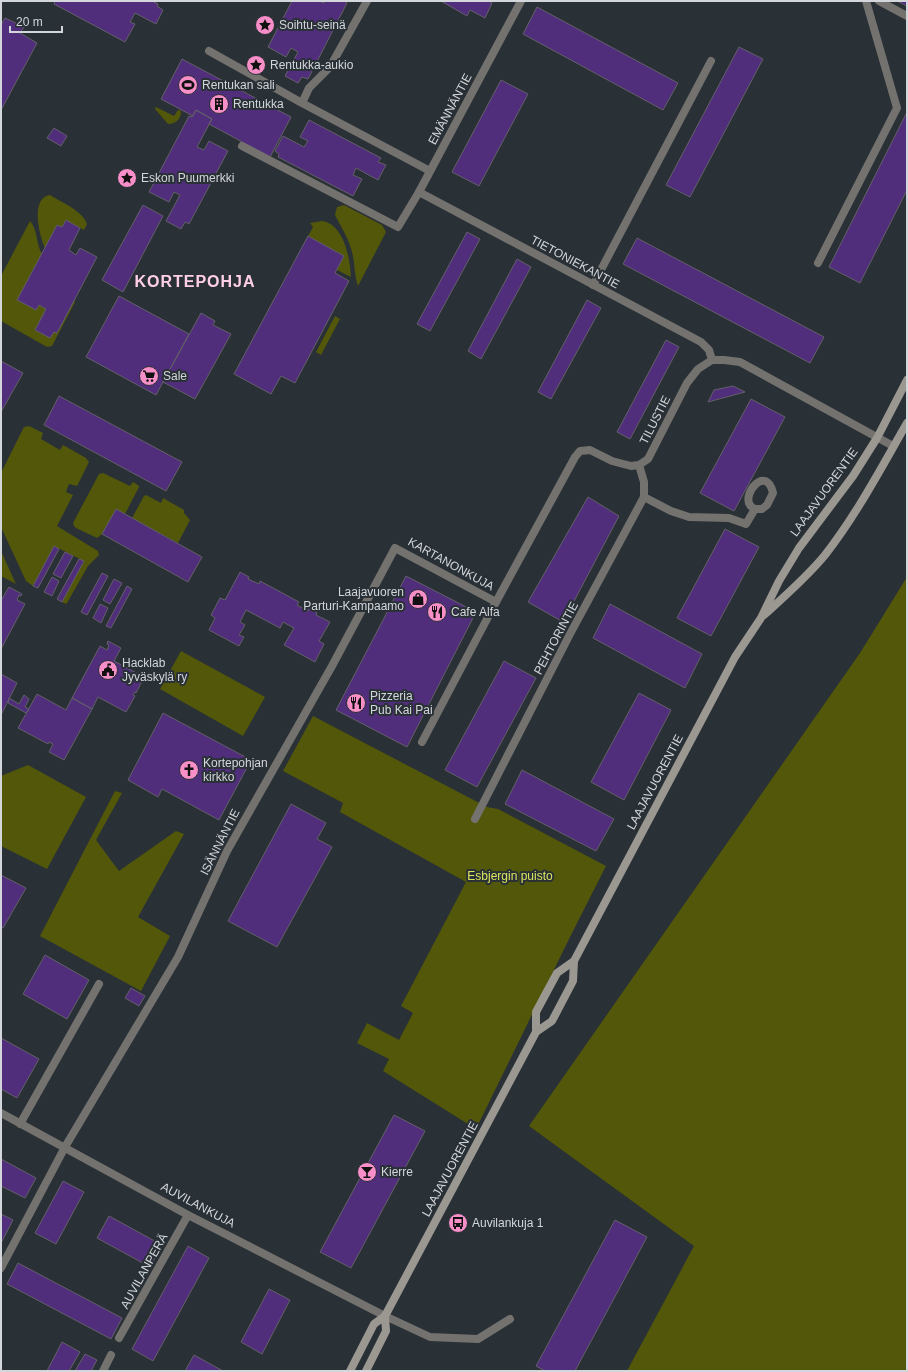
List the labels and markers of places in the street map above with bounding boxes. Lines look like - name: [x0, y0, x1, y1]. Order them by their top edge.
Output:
- place icon: Soihtu-seinä: [254, 14, 276, 36]
- place label: Soihtu-seinä: [279, 18, 346, 32]
- place icon: Rentukka-aukio: [245, 54, 267, 76]
- place label: Rentukka-aukio: [270, 58, 354, 72]
- sports icon: Rentukan sali: [177, 74, 199, 96]
- place label: Rentukan sali: [202, 78, 275, 92]
- building icon: Rentukka: [208, 93, 230, 115]
- place label: Rentukka: [233, 97, 284, 111]
- place icon: Eskon Puumerkki: [116, 167, 138, 189]
- place label: Eskon Puumerkki: [141, 171, 234, 185]
- supermarket icon: Sale: [138, 365, 160, 387]
- place label: Sale: [163, 369, 187, 383]
- place label: Laajavuoren Parturi-Kampaamo: [303, 585, 404, 613]
- shop icon: Laajavuoren Parturi-Kampaamo: [407, 588, 429, 610]
- restaurant icon: Cafe Alfa: [426, 601, 448, 623]
- place label: Cafe Alfa: [451, 605, 500, 619]
- place label: Hacklab Jyväskylä ry: [122, 656, 187, 684]
- public building icon: Hacklab Jyväskylä ry: [97, 659, 119, 681]
- place label: Pizzeria Pub Kai Pai: [370, 689, 433, 717]
- restaurant icon: Pizzeria Pub Kai Pai: [345, 692, 367, 714]
- place label: Kortepohjan kirkko: [203, 756, 268, 784]
- church icon: Kortepohjan kirkko: [178, 759, 200, 781]
- bar icon: Kierre: [356, 1161, 378, 1183]
- place label: Kierre: [381, 1165, 413, 1179]
- bus stop icon: Auvilankuja 1: [447, 1212, 469, 1234]
- place label: Auvilankuja 1: [472, 1216, 544, 1230]

